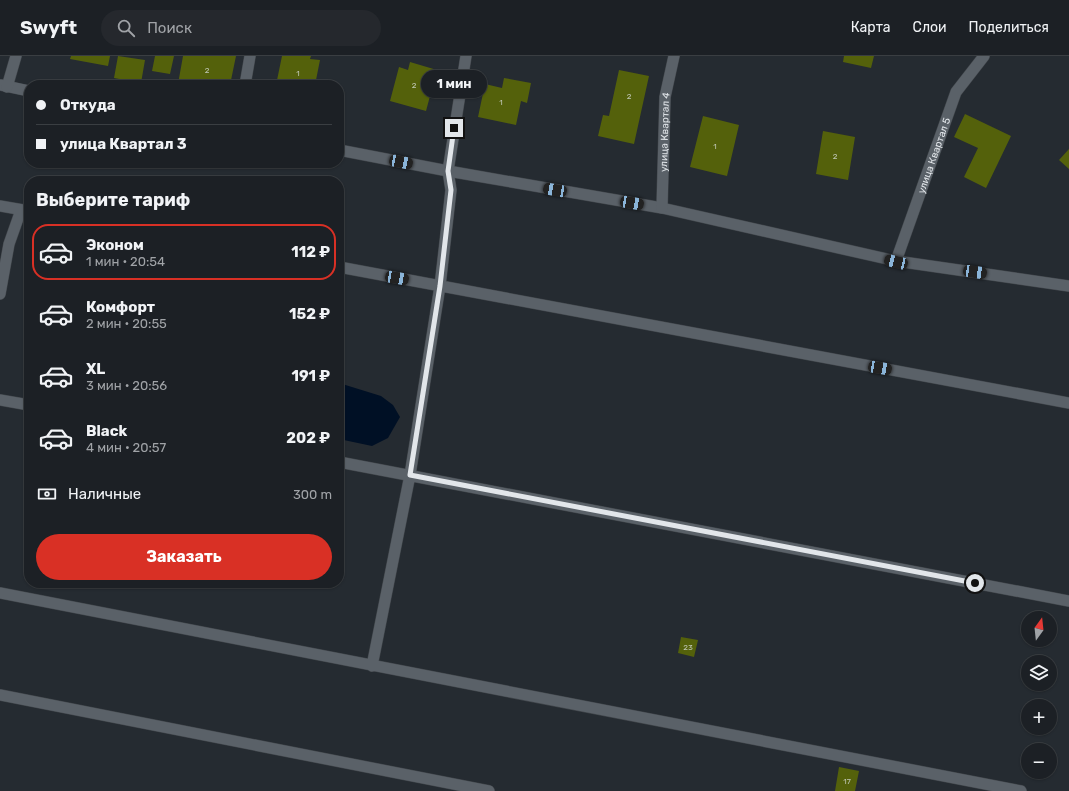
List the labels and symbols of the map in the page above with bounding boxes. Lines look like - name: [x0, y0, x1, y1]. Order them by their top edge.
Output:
- house number: 2: [205, 66, 210, 75]
- house number: 1: [296, 69, 300, 78]
- callout: 1 мин: [421, 70, 487, 98]
- house number: 2: [412, 81, 417, 90]
- street label: улица Квартал 4: [658, 91, 673, 172]
- house number: 2: [627, 92, 632, 101]
- house number: 1: [499, 98, 503, 107]
- street label: улица Квартал 5: [915, 116, 953, 195]
- route end: [445, 119, 463, 137]
- house number: 1: [713, 142, 717, 151]
- house number: 2: [833, 152, 838, 161]
- car: [388, 154, 414, 170]
- car: [542, 182, 568, 198]
- car: [619, 195, 645, 211]
- car: [883, 253, 909, 271]
- car: [962, 264, 988, 280]
- car: [384, 270, 410, 286]
- car: [867, 360, 893, 376]
- route start: [966, 574, 984, 592]
- north arrow: [1021, 611, 1057, 647]
- house number: 23: [683, 643, 693, 652]
- house number: 17: [843, 777, 851, 786]

